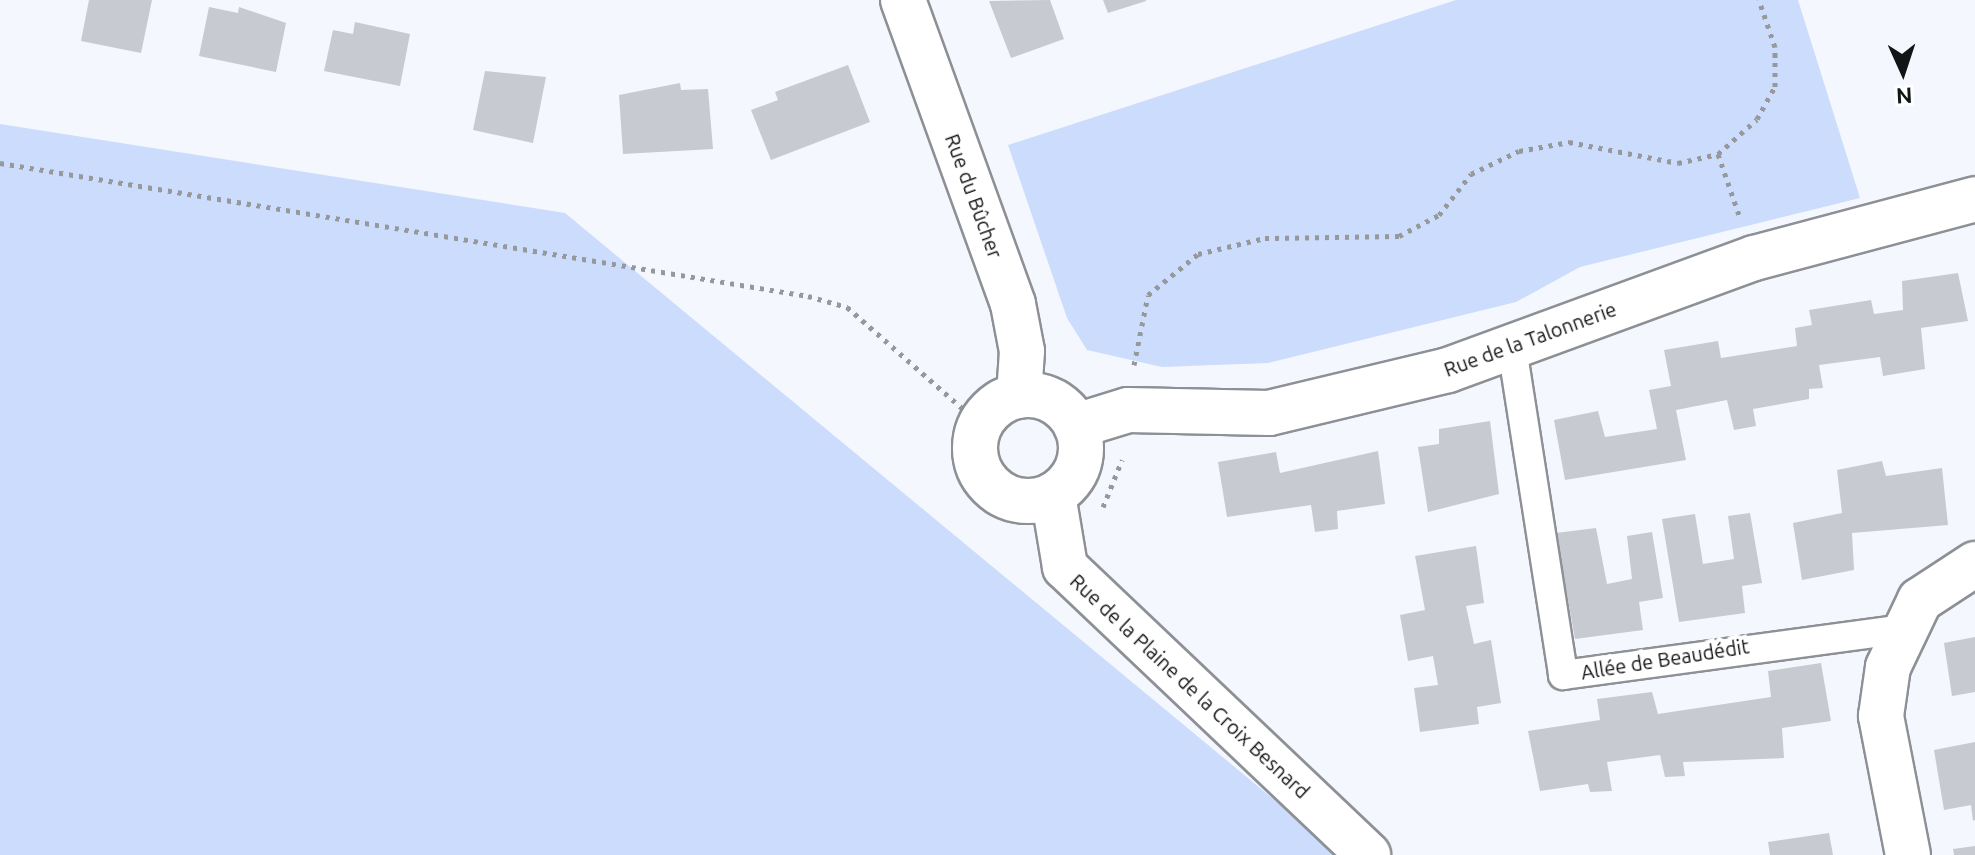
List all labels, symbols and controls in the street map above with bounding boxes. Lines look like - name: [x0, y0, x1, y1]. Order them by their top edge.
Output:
- north arrow: [1863, 32, 1943, 112]
- text: N: [1895, 84, 1913, 109]
- street label: Rue du Bûcher: [940, 131, 1008, 261]
- street label: Rue de la Talonnerie: [1440, 297, 1620, 381]
- street label: Rue de la Plaine de la Croix Besnard: [1065, 569, 1315, 803]
- street label: Allée de Beaudédit: [1579, 634, 1751, 684]

